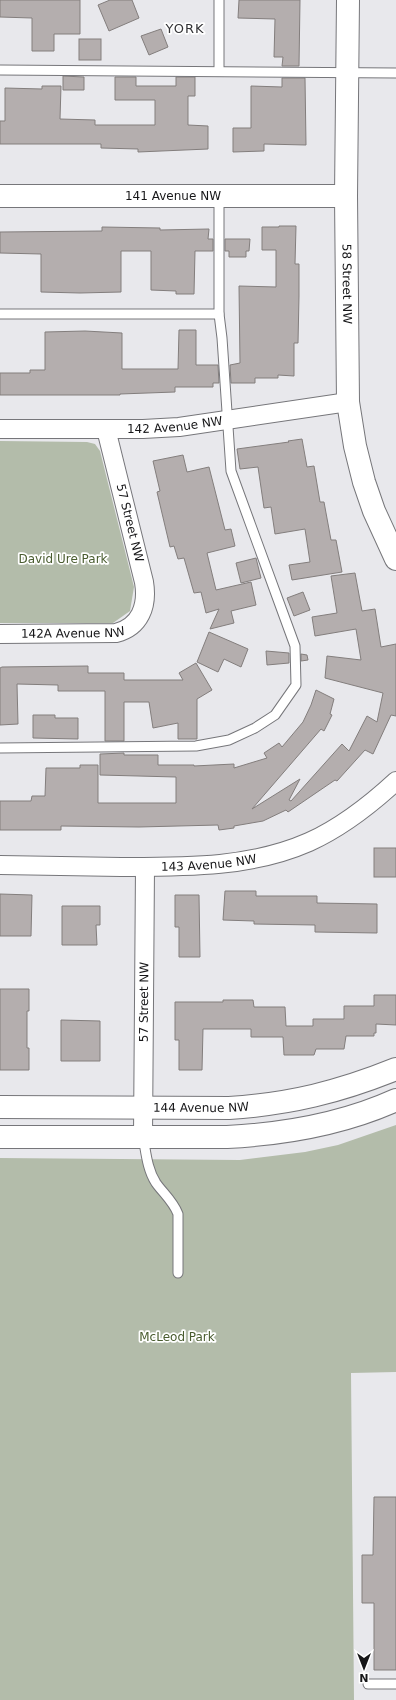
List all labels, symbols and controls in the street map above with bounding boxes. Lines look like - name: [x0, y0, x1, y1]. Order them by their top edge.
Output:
- district label: YORK: [164, 21, 205, 36]
- street label: 141 Avenue NW: [125, 189, 221, 203]
- street label: 58 Street NW: [339, 244, 354, 324]
- street label: 142 Avenue NW: [127, 414, 224, 436]
- street label: 57 Street NW: [114, 482, 147, 564]
- park label: David Ure Park: [18, 552, 108, 566]
- street label: 142A Avenue NW: [21, 624, 127, 641]
- street label: 143 Avenue NW: [161, 852, 258, 874]
- street label: 57 Street NW: [137, 962, 151, 1042]
- street label: 144 Avenue NW: [153, 1099, 250, 1115]
- park label: McLeod Park: [139, 1330, 215, 1344]
- north arrow: [344, 1648, 384, 1688]
- text: N: [359, 1671, 369, 1684]

